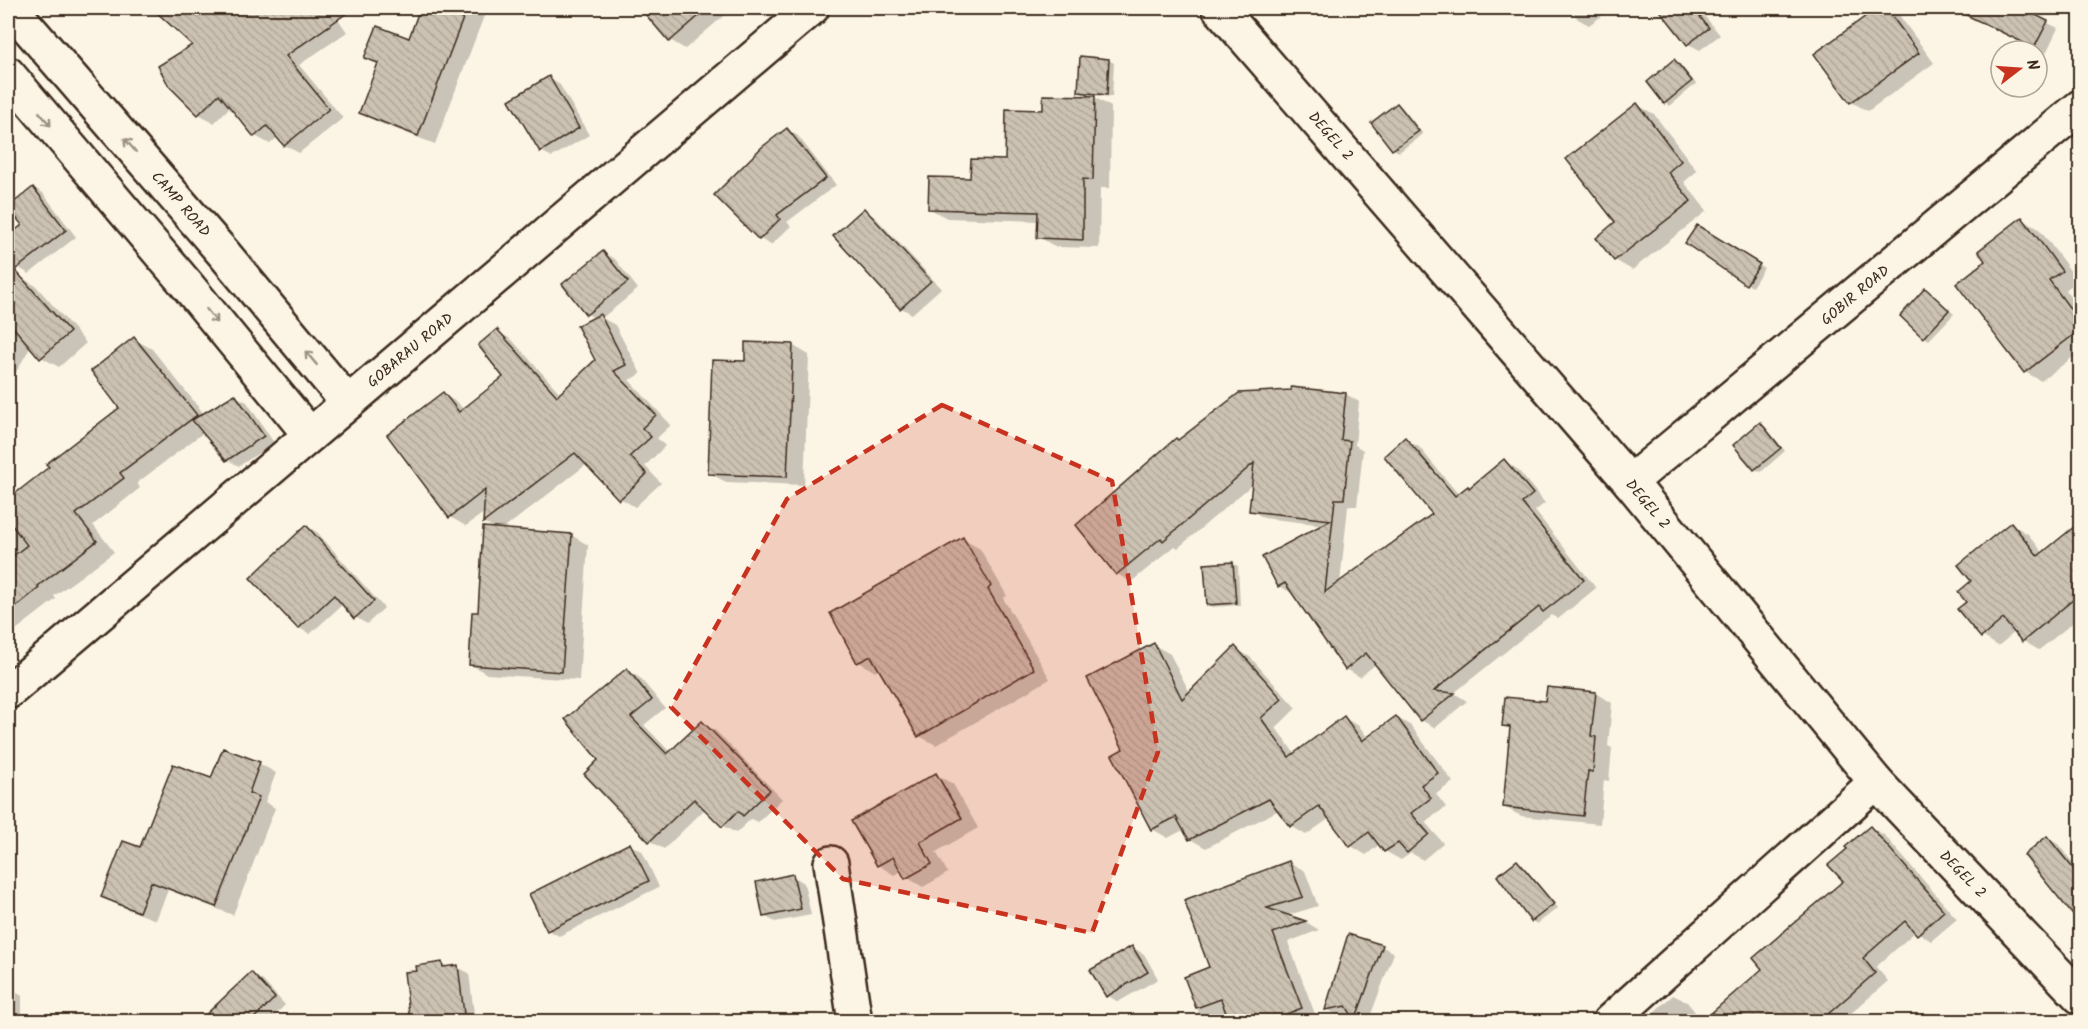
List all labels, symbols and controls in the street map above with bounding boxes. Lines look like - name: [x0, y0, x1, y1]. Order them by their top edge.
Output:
- north arrow: [1989, 39, 2049, 99]
- text: N: [2018, 57, 2045, 74]
- street label: DEGEL 2: [1302, 106, 1359, 167]
- one-way arrow: [39, 111, 52, 127]
- one-way arrow: [123, 138, 137, 153]
- street label: CAMP ROAD: [145, 166, 216, 243]
- street label: GOBIR ROAD: [1816, 259, 1896, 332]
- one-way arrow: [206, 307, 219, 323]
- street label: GOBARAU ROAD: [362, 307, 459, 394]
- one-way arrow: [304, 350, 317, 366]
- street label: DEGEL 2: [1619, 474, 1675, 535]
- street label: DEGEL 2: [1933, 845, 1992, 904]

